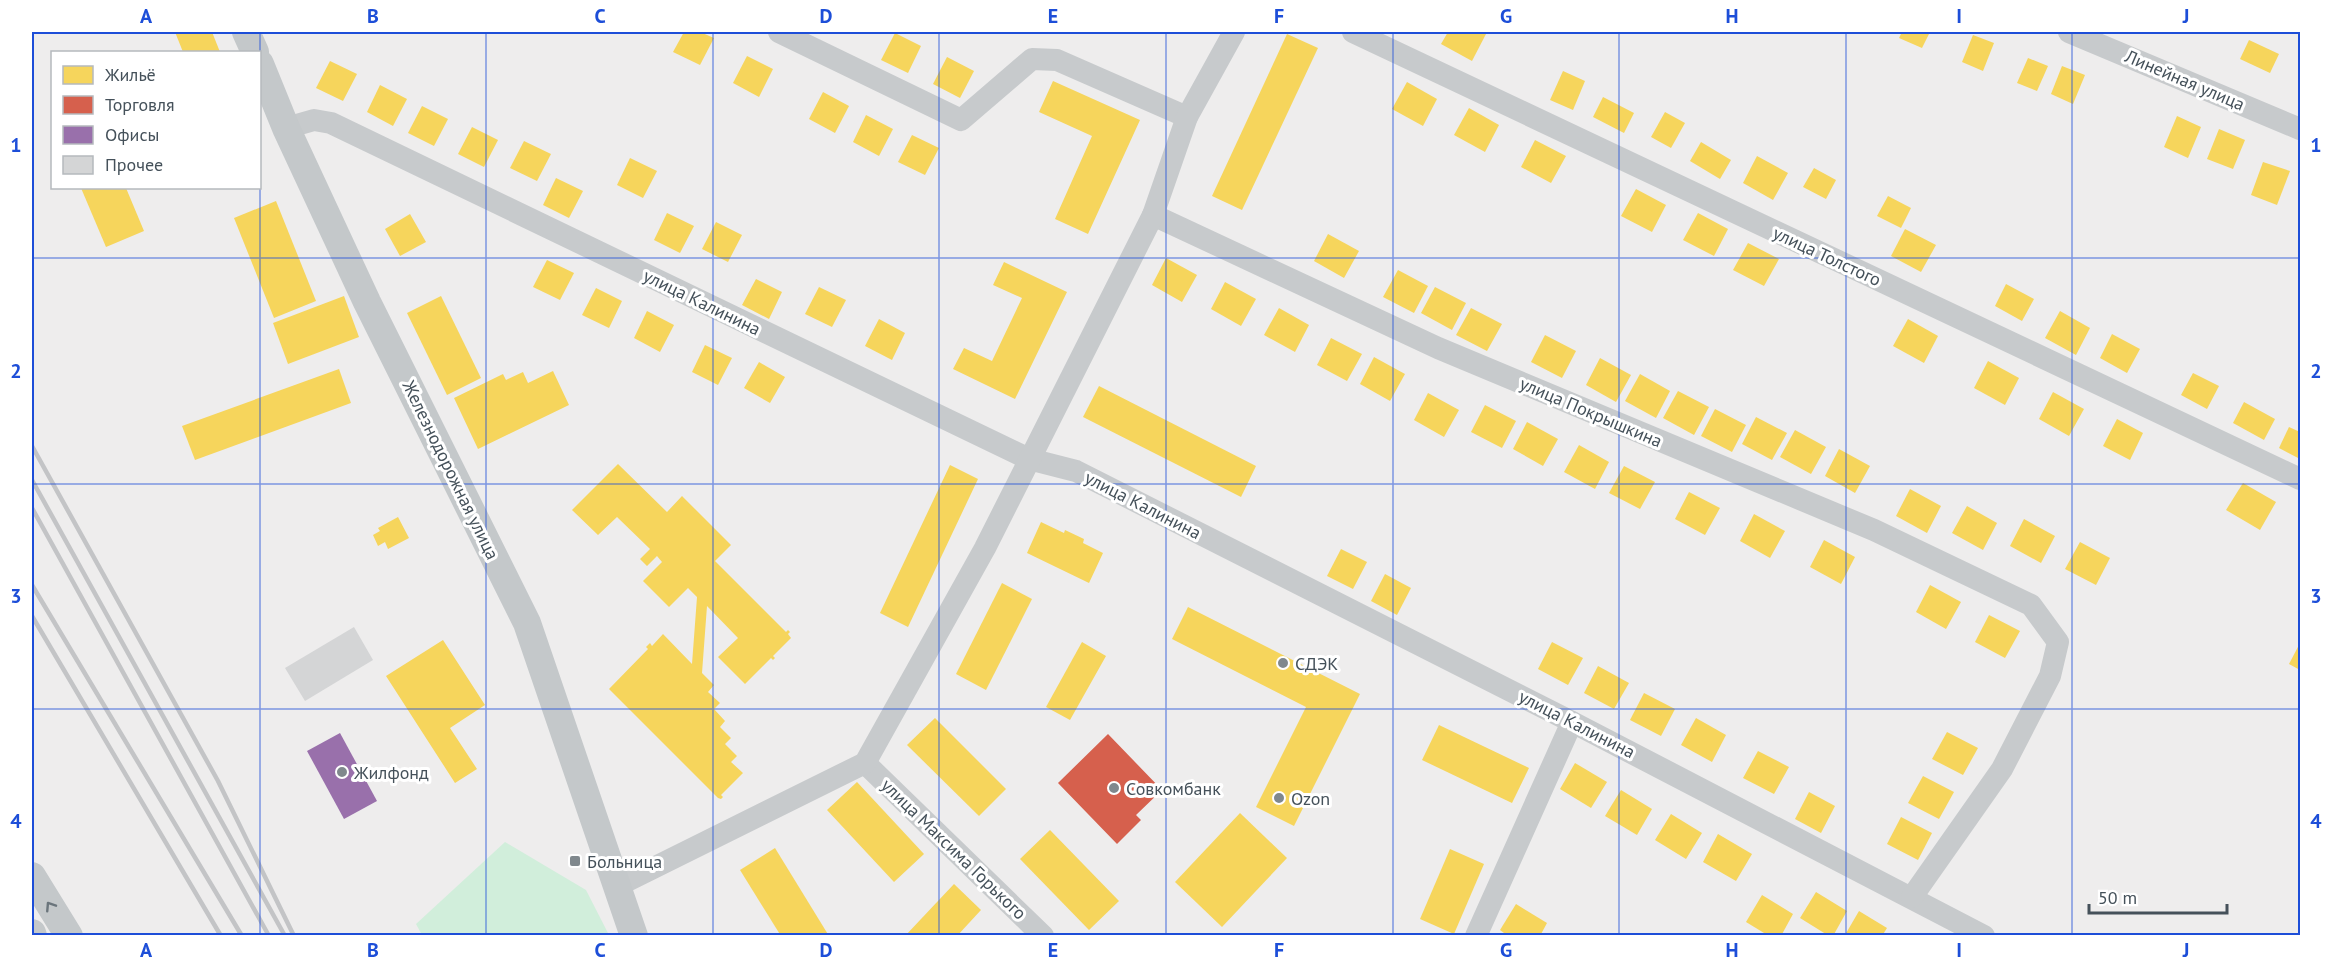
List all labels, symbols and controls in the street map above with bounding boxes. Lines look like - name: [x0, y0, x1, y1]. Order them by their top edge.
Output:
- text: A: [140, 3, 153, 29]
- text: B: [367, 3, 379, 29]
- text: C: [594, 3, 606, 29]
- text: D: [820, 3, 833, 29]
- text: E: [1048, 3, 1058, 29]
- text: F: [1274, 3, 1284, 29]
- text: G: [1500, 3, 1512, 29]
- text: H: [1725, 3, 1739, 29]
- text: I: [1956, 3, 1962, 29]
- text: J: [2182, 3, 2189, 29]
- street label: Линейная улица: [2121, 44, 2248, 116]
- legend: [51, 51, 261, 189]
- text: Жильё: [104, 63, 156, 86]
- text: Торговля: [105, 93, 175, 116]
- text: Офисы: [105, 123, 159, 146]
- text: 1: [10, 132, 22, 158]
- text: 1: [2310, 132, 2322, 158]
- text: Прочее: [105, 153, 163, 176]
- street label: улица Толстого: [1769, 221, 1885, 291]
- street label: улица Калинина: [640, 264, 764, 340]
- text: 2: [10, 358, 22, 384]
- text: 2: [2310, 358, 2322, 384]
- street label: улица Покрышкина: [1516, 372, 1666, 452]
- street label: Железнодорожная улица: [397, 376, 504, 563]
- street label: улица Калинина: [1081, 466, 1205, 544]
- text: 3: [10, 583, 22, 609]
- text: 3: [2310, 583, 2322, 609]
- place label: СДЭК: [1295, 652, 1338, 675]
- marker: СДЭК: [1276, 656, 1290, 670]
- street label: улица Калинина: [1515, 685, 1639, 763]
- place label: Жилфонд: [353, 761, 429, 784]
- marker: Жилфонд: [335, 765, 349, 779]
- street label: улица Максима Горького: [877, 774, 1031, 924]
- place label: Совкомбанк: [1126, 777, 1221, 800]
- marker: Совкомбанк: [1107, 781, 1121, 795]
- place label: Ozon: [1291, 787, 1330, 810]
- marker: Ozon: [1272, 791, 1286, 805]
- text: 4: [10, 808, 22, 834]
- text: 4: [2310, 808, 2322, 834]
- place label: Больница: [587, 850, 662, 873]
- marker: Больница: [568, 854, 582, 868]
- scale bar: [2089, 877, 2227, 915]
- text: 50 m: [2098, 886, 2137, 909]
- one-way arrow: [46, 902, 58, 912]
- text: A: [140, 937, 153, 963]
- text: B: [367, 937, 379, 963]
- text: C: [594, 937, 606, 963]
- text: D: [820, 937, 833, 963]
- text: E: [1048, 937, 1058, 963]
- text: F: [1274, 937, 1284, 963]
- text: G: [1500, 937, 1512, 963]
- text: H: [1725, 937, 1739, 963]
- text: I: [1956, 937, 1962, 963]
- text: J: [2182, 937, 2189, 963]

